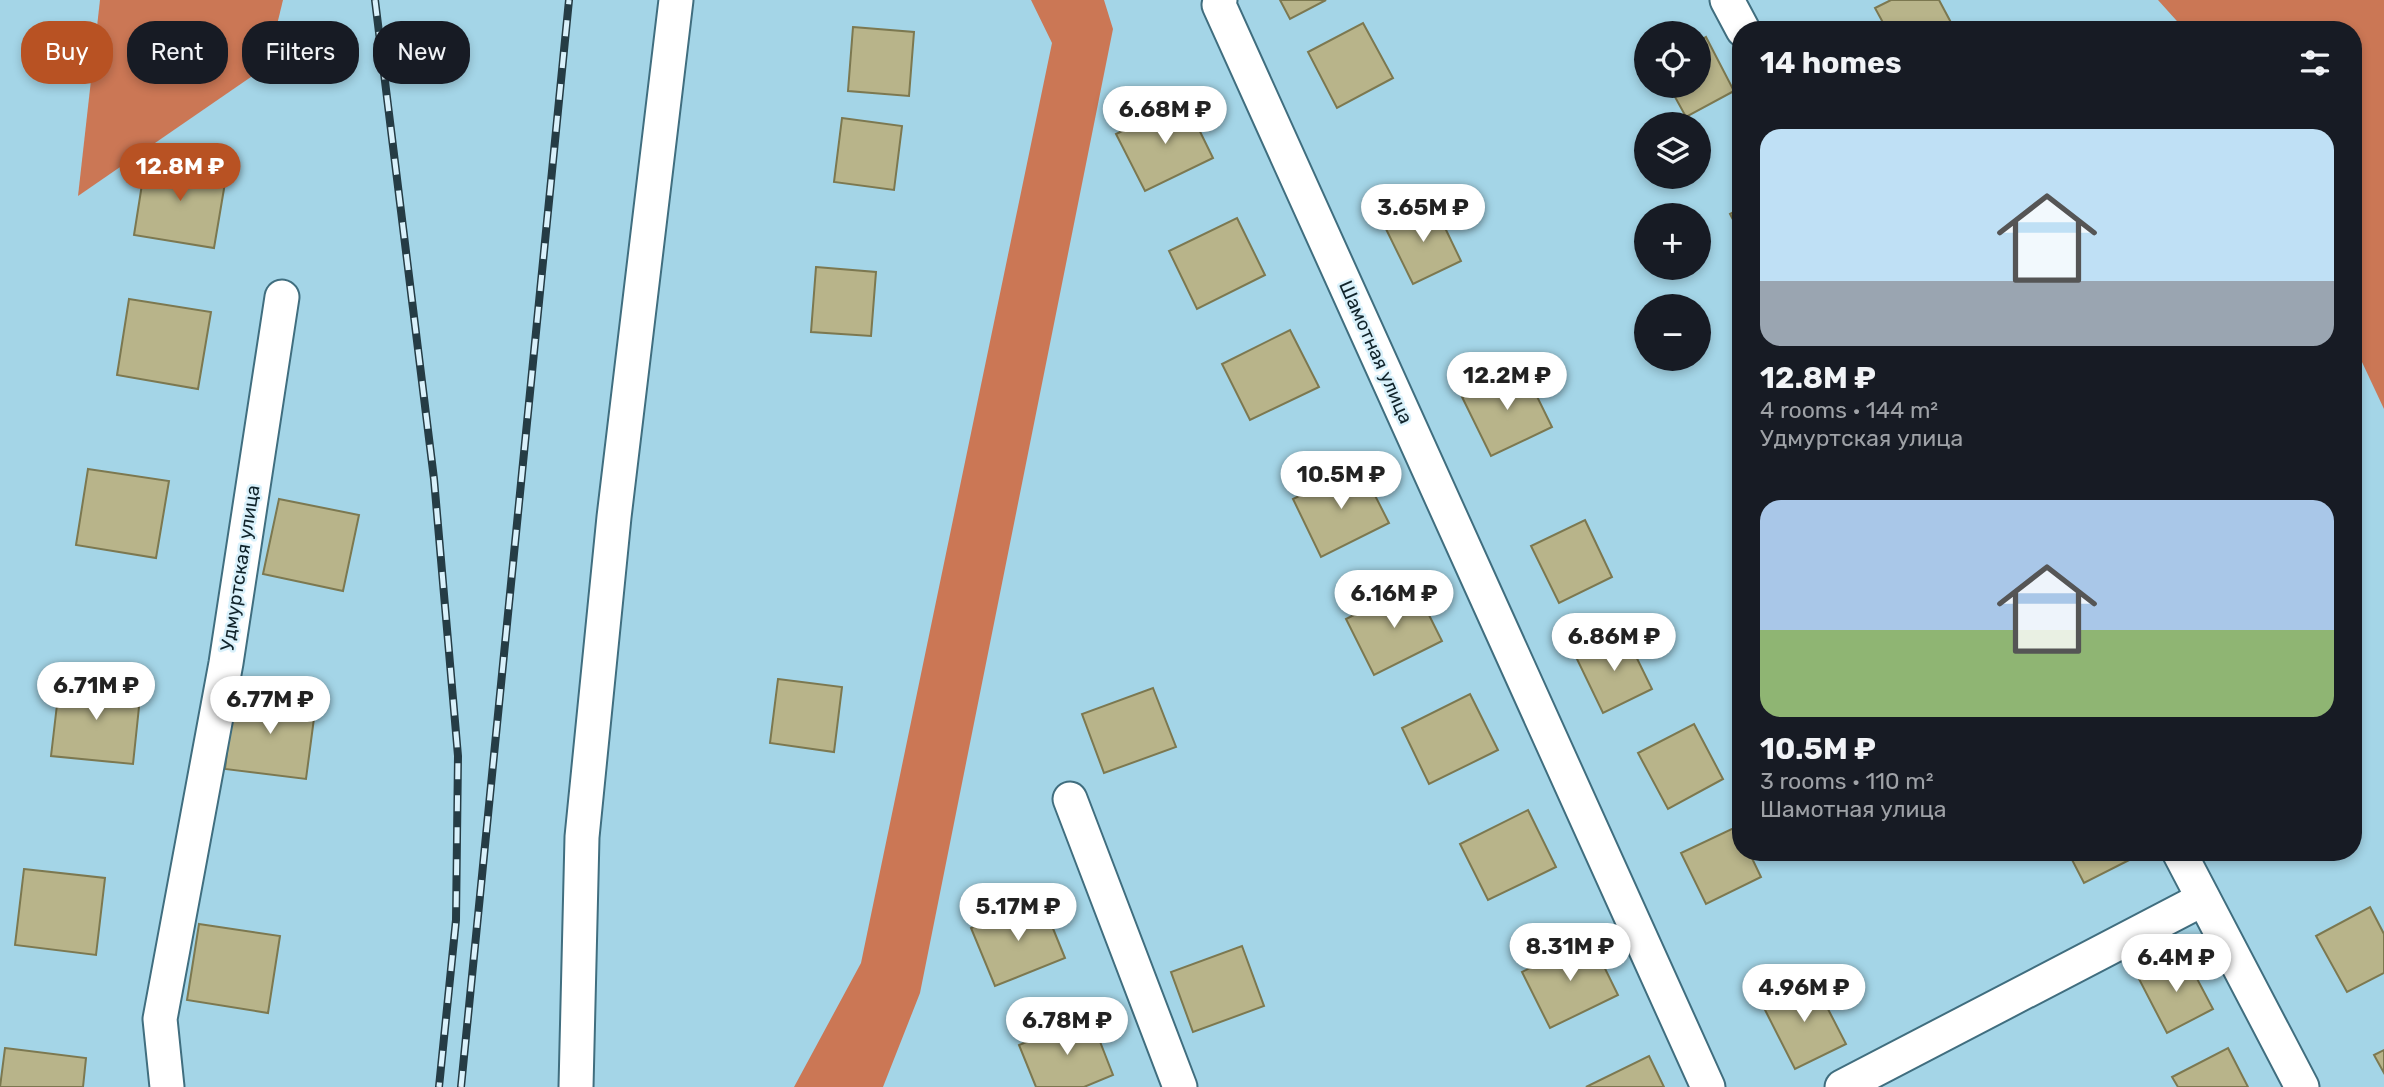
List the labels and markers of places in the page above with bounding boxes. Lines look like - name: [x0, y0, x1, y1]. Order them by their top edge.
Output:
- pin: 6.68M ₽: [1100, 86, 1230, 146]
- pin: 12.8M ₽: [115, 144, 245, 203]
- pin: 3.65M ₽: [1358, 184, 1488, 244]
- pin: 12.2M ₽: [1442, 352, 1572, 412]
- pin: 10.5M ₽: [1276, 452, 1406, 511]
- pin: 6.16M ₽: [1329, 570, 1459, 630]
- pin: 6.86M ₽: [1549, 614, 1679, 673]
- pin: 6.71M ₽: [31, 662, 161, 722]
- pin: 6.77M ₽: [205, 676, 335, 736]
- pin: 5.17M ₽: [953, 884, 1083, 943]
- pin: 8.31M ₽: [1505, 923, 1635, 983]
- pin: 6.4M ₽: [2119, 934, 2233, 994]
- pin: 4.96M ₽: [1739, 964, 1869, 1024]
- pin: 6.78M ₽: [1002, 998, 1132, 1057]

